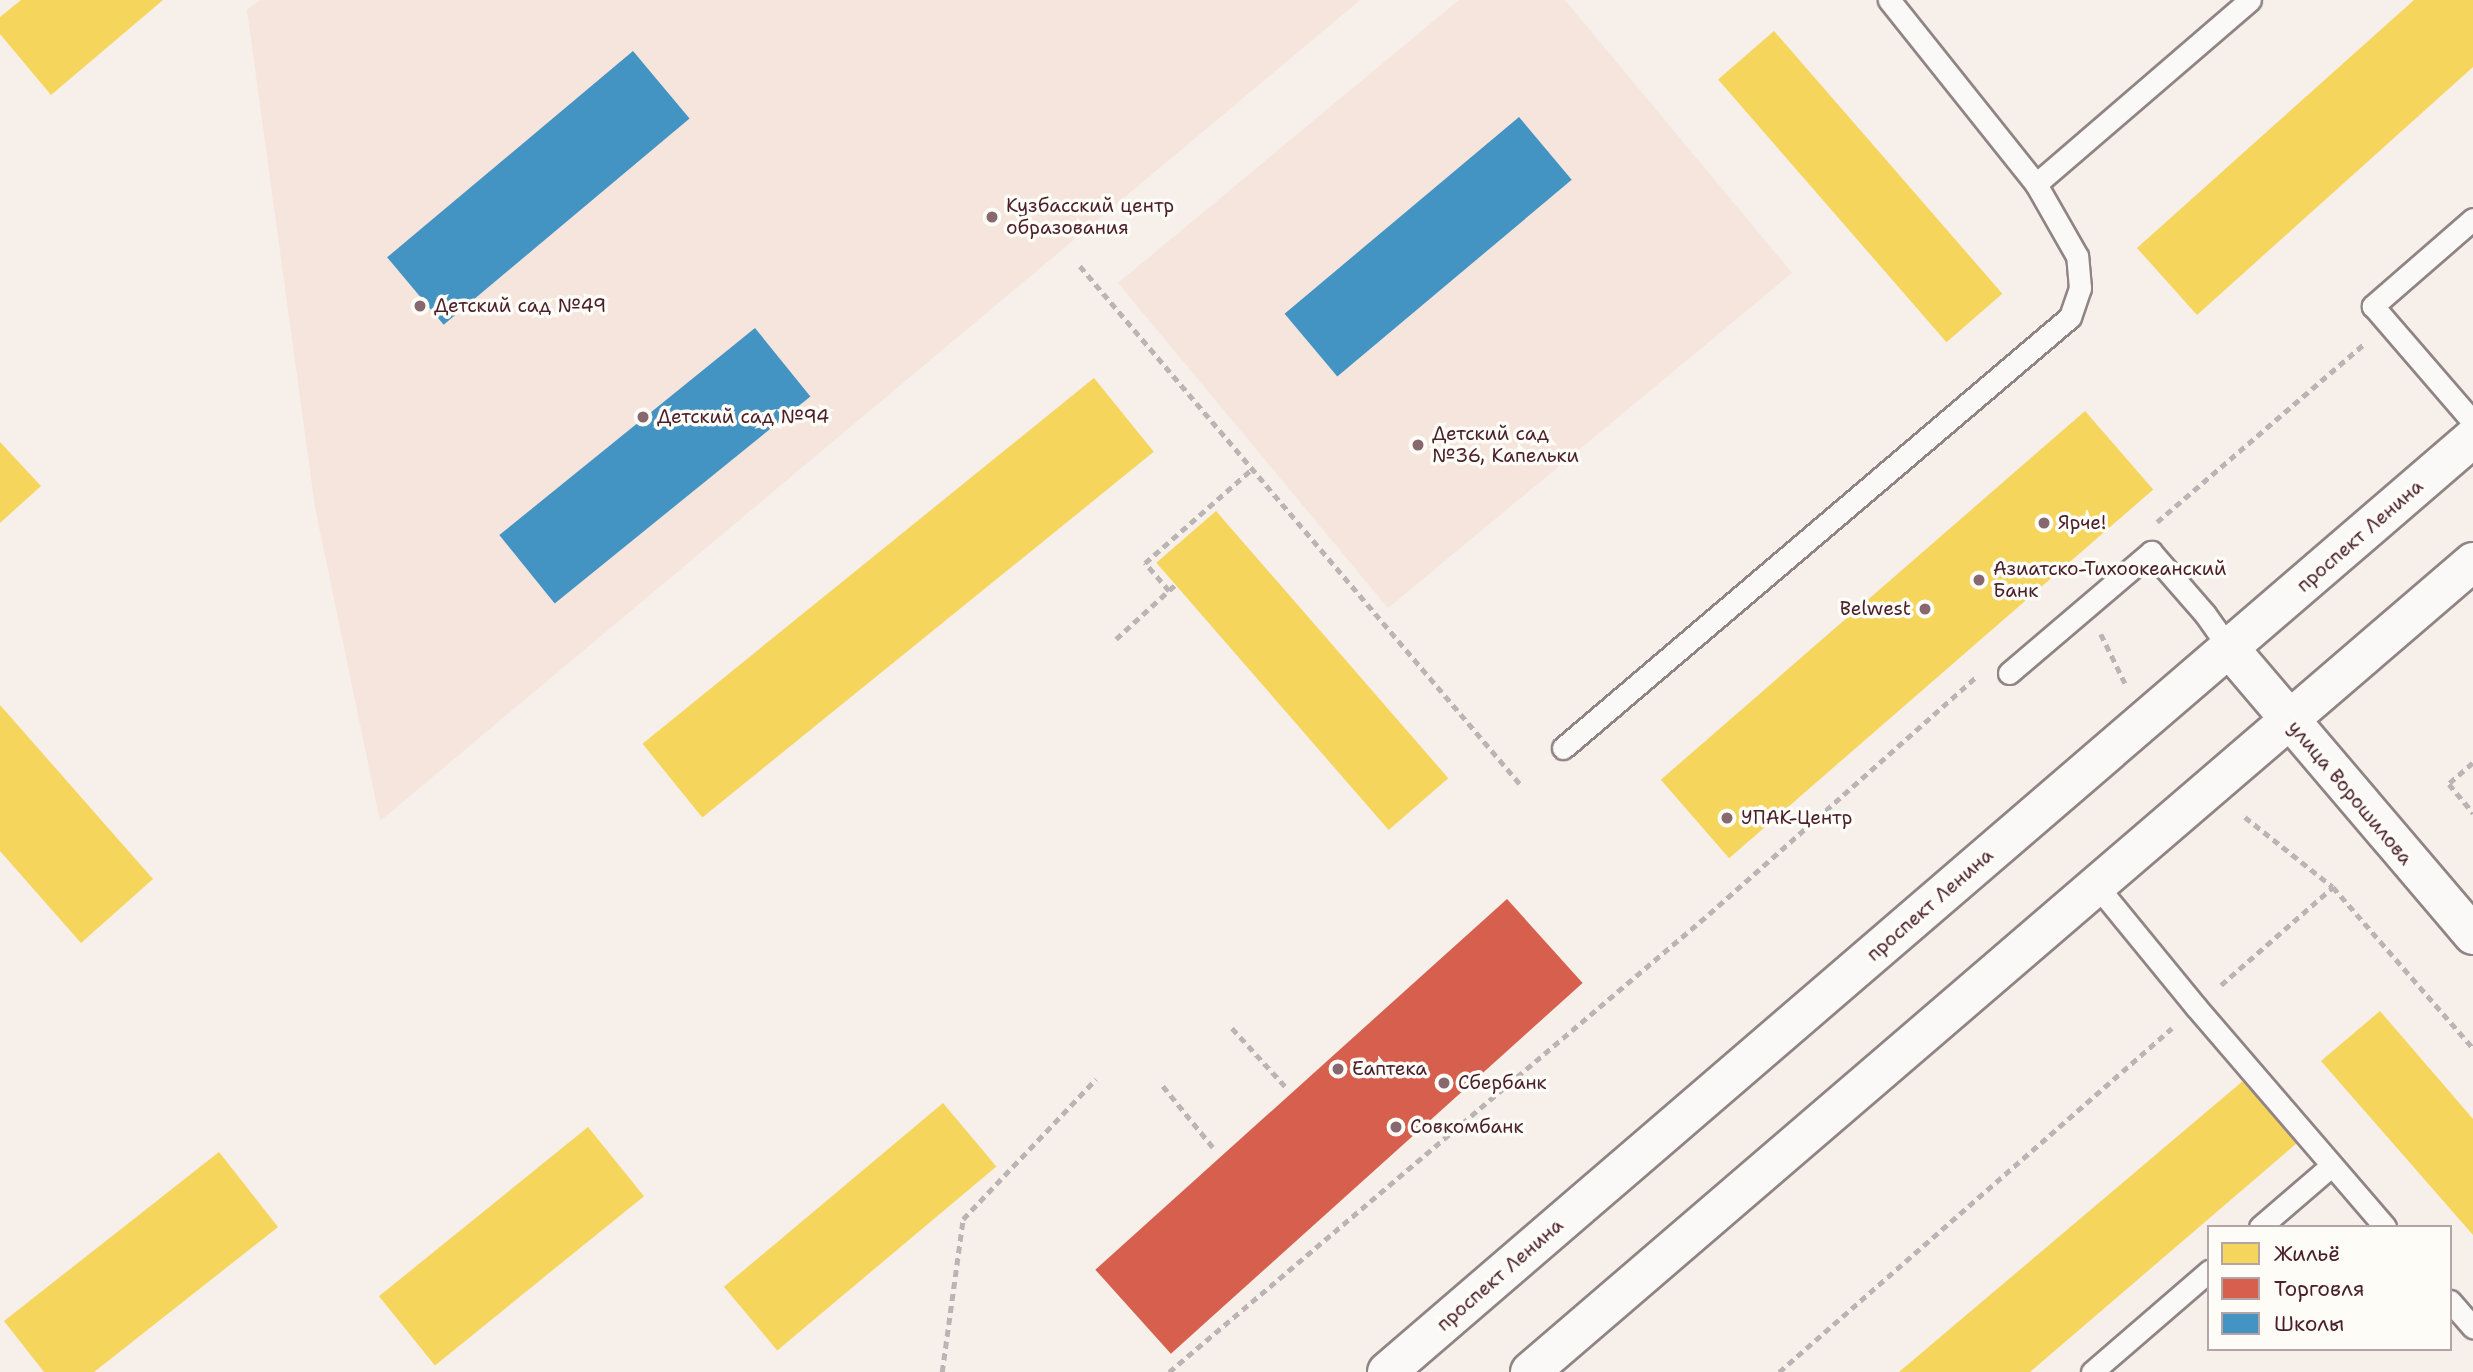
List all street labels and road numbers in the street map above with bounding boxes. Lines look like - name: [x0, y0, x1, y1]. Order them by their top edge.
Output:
- street label: проспект Ленина: [2292, 475, 2428, 597]
- street label: улица Ворошилова: [2283, 716, 2417, 870]
- street label: проспект Ленина: [1862, 844, 1998, 966]
- street label: проспект Ленина: [1432, 1214, 1568, 1336]

